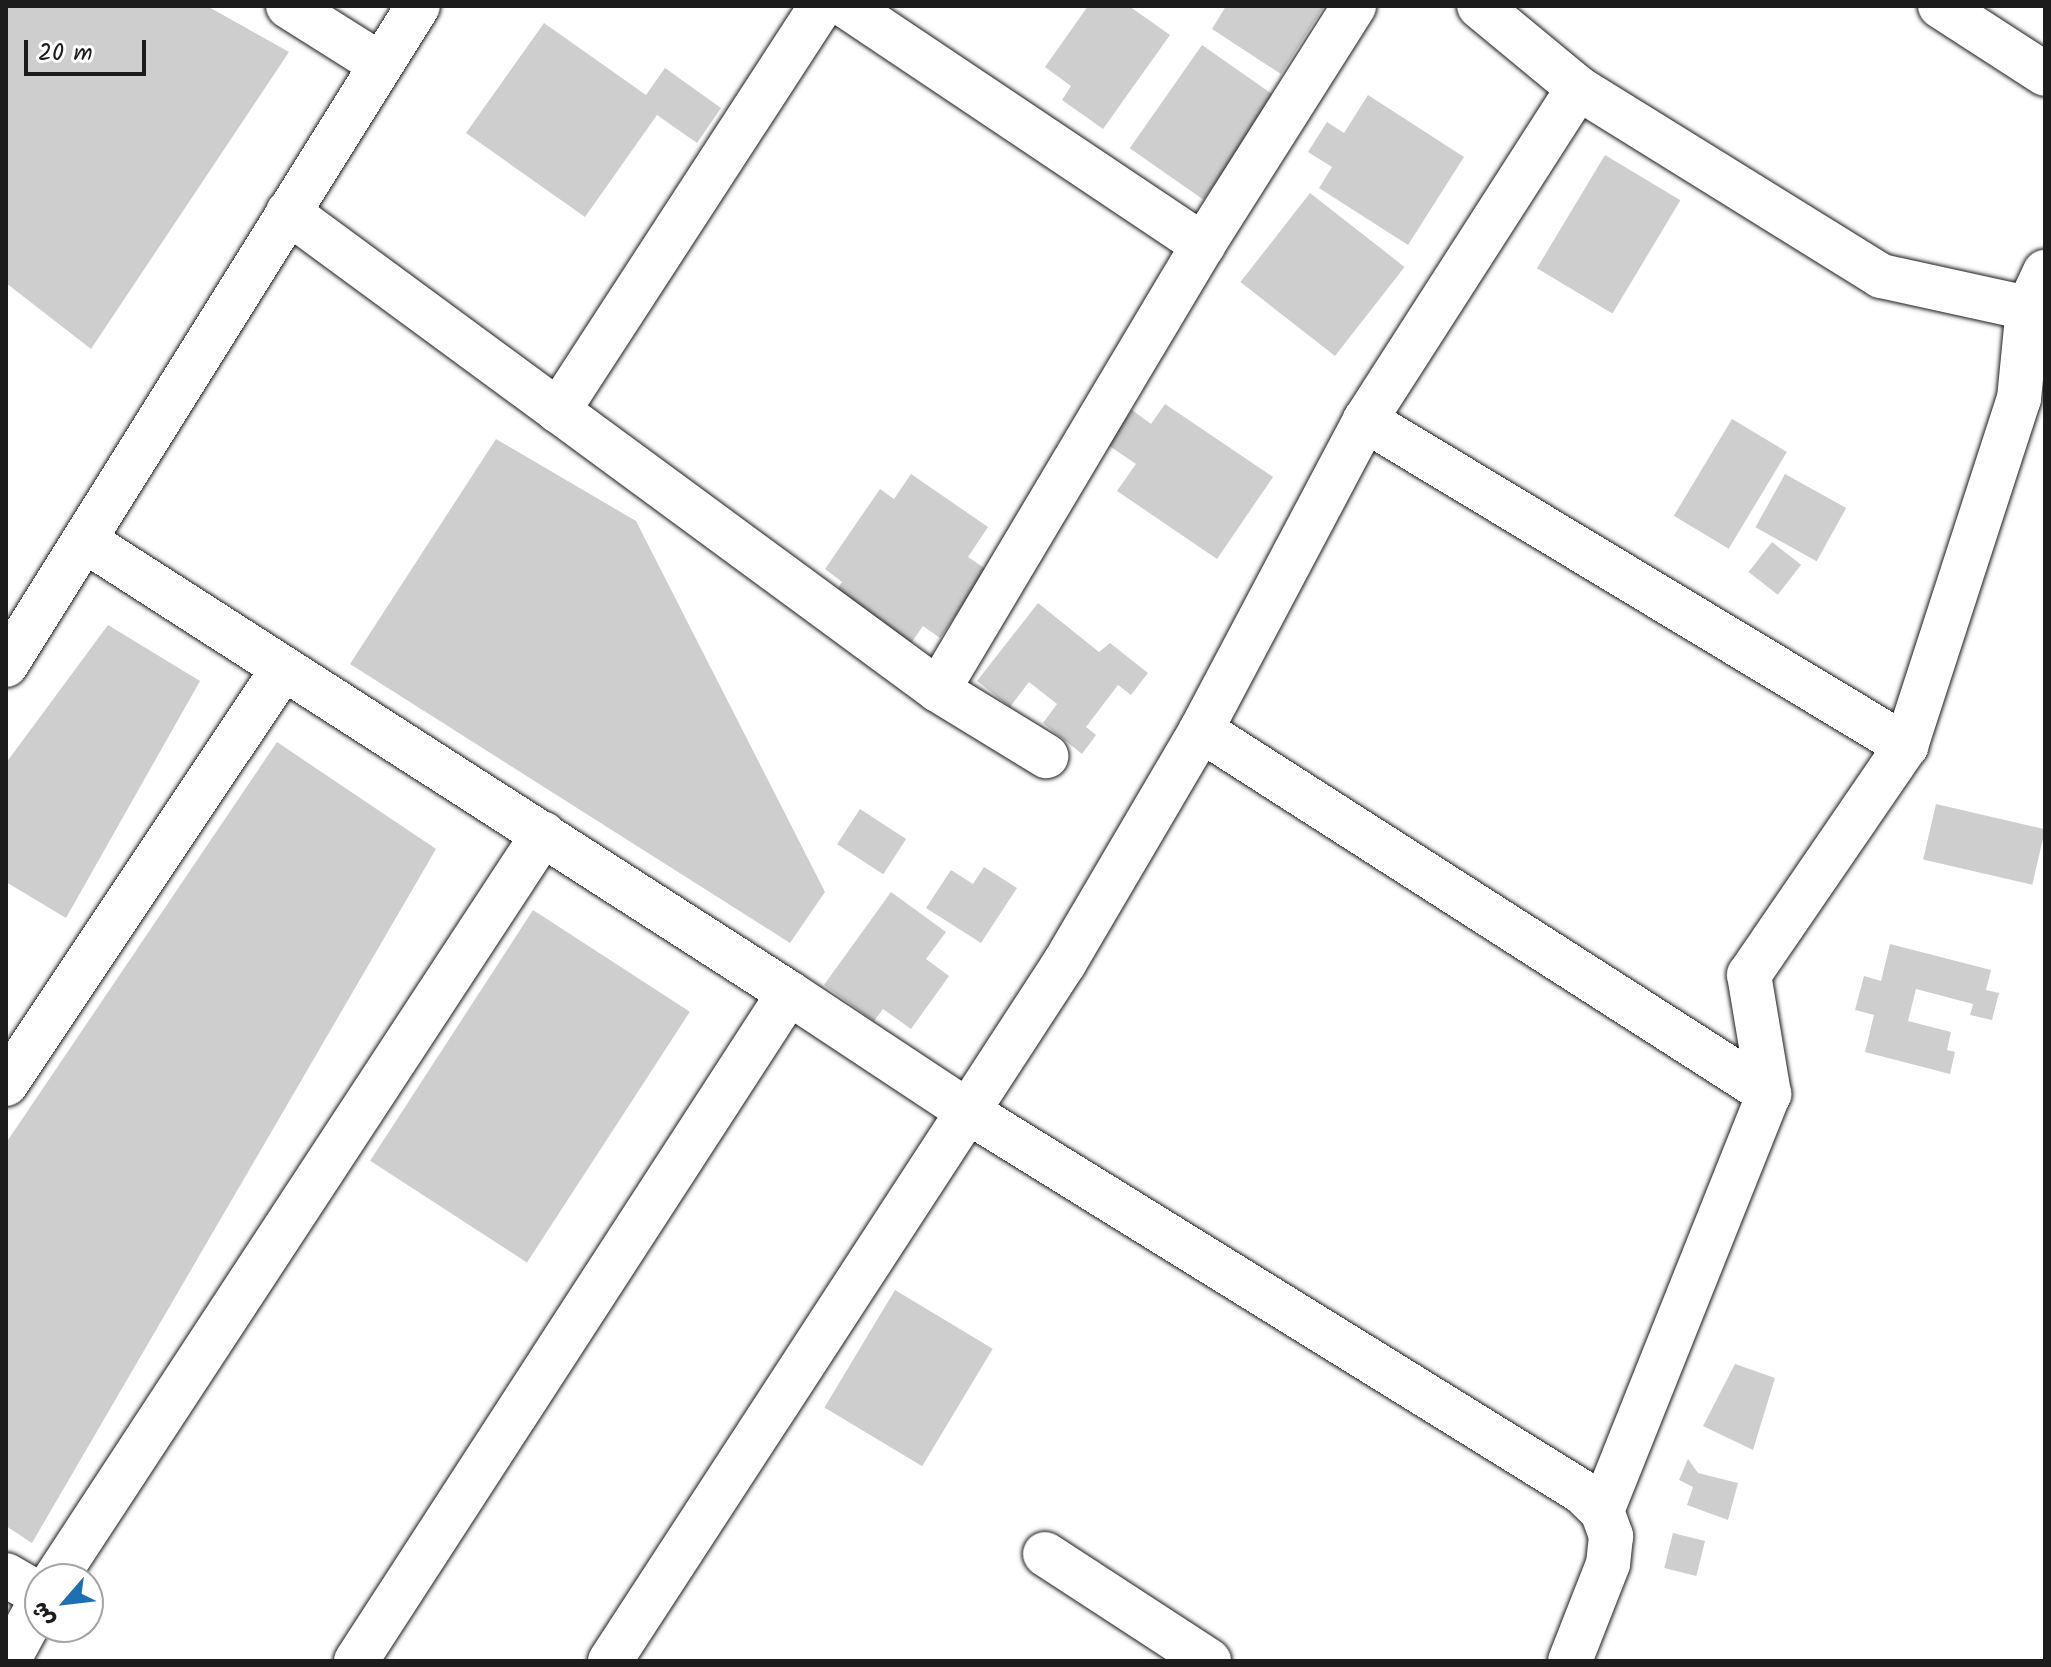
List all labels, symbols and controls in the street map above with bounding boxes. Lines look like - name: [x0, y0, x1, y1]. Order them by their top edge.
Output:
- scale bar: [28, 24, 150, 74]
- text: 20 m: [38, 34, 93, 73]
- north arrow: [24, 1563, 104, 1643]
- text: ش: [23, 1595, 65, 1632]

